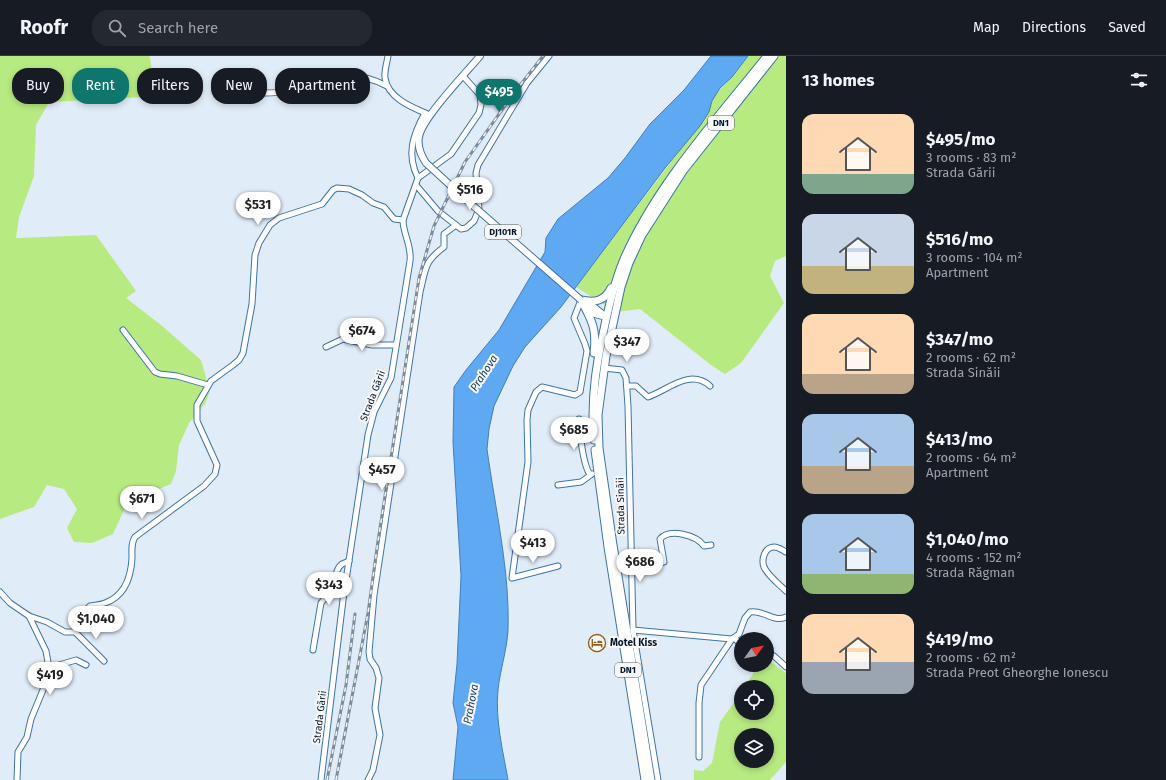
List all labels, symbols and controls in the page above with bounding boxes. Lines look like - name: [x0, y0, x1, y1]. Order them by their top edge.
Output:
- search box: [92, 10, 372, 46]
- text: Roofr: [20, 16, 68, 39]
- icon: search: [106, 17, 128, 39]
- text: Search here: [138, 19, 218, 37]
- text: Map: [973, 19, 1000, 36]
- text: Directions: [1022, 19, 1086, 36]
- text: Saved: [1108, 19, 1146, 36]
- chip: Buy: [12, 68, 64, 104]
- chip: Rent: [72, 68, 129, 104]
- chip: Filters: [137, 68, 203, 104]
- chip: New: [211, 68, 267, 104]
- chip: Apartment: [275, 68, 370, 104]
- icon: filters: [1128, 69, 1150, 91]
- text: 13 homes: [802, 70, 874, 91]
- pin: $495: [475, 79, 523, 113]
- text: $495: [485, 84, 513, 99]
- road number: DN1: [708, 116, 734, 130]
- text: $495/mo: [926, 129, 996, 150]
- icon: home: [834, 130, 882, 178]
- text: 3 rooms · 83 m²: [926, 150, 1016, 165]
- text: Strada Gării: [926, 165, 995, 180]
- pin: $516: [446, 177, 494, 211]
- text: $516: [457, 182, 483, 197]
- pin: $531: [234, 192, 282, 226]
- text: $531: [245, 197, 271, 212]
- road number: DJ101R: [485, 225, 521, 239]
- text: $516/mo: [926, 229, 993, 250]
- icon: home: [834, 230, 882, 278]
- text: 3 rooms · 104 m²: [926, 250, 1023, 265]
- text: Apartment: [926, 265, 988, 280]
- pin: $674: [338, 318, 386, 352]
- text: $674: [348, 323, 376, 338]
- pin: $347: [603, 329, 651, 363]
- text: $347/mo: [926, 329, 993, 350]
- icon: home: [834, 330, 882, 378]
- text: $347: [614, 334, 640, 349]
- text: 2 rooms · 62 m²: [926, 350, 1016, 365]
- water label: Prahova: [468, 352, 500, 394]
- text: Strada Sinăii: [926, 365, 1000, 380]
- street label: Strada Gării: [358, 369, 388, 423]
- pin: $685: [550, 417, 598, 451]
- text: $685: [560, 422, 589, 437]
- text: $413/mo: [926, 429, 993, 450]
- icon: home: [834, 430, 882, 478]
- text: 2 rooms · 64 m²: [926, 450, 1016, 465]
- pin: $457: [358, 457, 406, 491]
- text: $457: [368, 462, 396, 477]
- text: Apartment: [926, 465, 988, 480]
- street label: Strada Sinăii: [614, 477, 627, 535]
- pin: $671: [118, 486, 166, 520]
- text: $671: [129, 491, 155, 506]
- text: $1,040/mo: [926, 529, 1009, 550]
- pin: $413: [509, 530, 557, 564]
- icon: home: [834, 530, 882, 578]
- text: $413: [520, 535, 546, 550]
- pin: $686: [616, 549, 664, 583]
- text: 4 rooms · 152 m²: [926, 550, 1022, 565]
- text: $686: [625, 554, 655, 569]
- text: Strada Răgman: [926, 565, 1015, 580]
- pin: $343: [305, 572, 353, 606]
- text: $343: [315, 577, 343, 592]
- pin: $1,040: [63, 606, 129, 640]
- text: $1,040: [77, 611, 115, 626]
- text: $419/mo: [926, 629, 993, 650]
- icon: home: [834, 630, 882, 678]
- north arrow: [734, 632, 774, 672]
- map controls: [734, 632, 774, 768]
- hotel icon: Motel Kiss: [587, 633, 607, 653]
- place label: Motel Kiss: [610, 637, 657, 649]
- text: 2 rooms · 62 m²: [926, 650, 1016, 665]
- pin: $419: [26, 662, 74, 696]
- road number: DN1: [615, 663, 641, 677]
- text: Strada Preot Gheorghe Ionescu: [926, 665, 1109, 680]
- text: $419: [37, 667, 63, 682]
- button: locate: [734, 680, 774, 720]
- water label: Prahova: [461, 683, 481, 725]
- street label: Strada Gării: [311, 690, 329, 744]
- button: layers: [734, 728, 774, 768]

